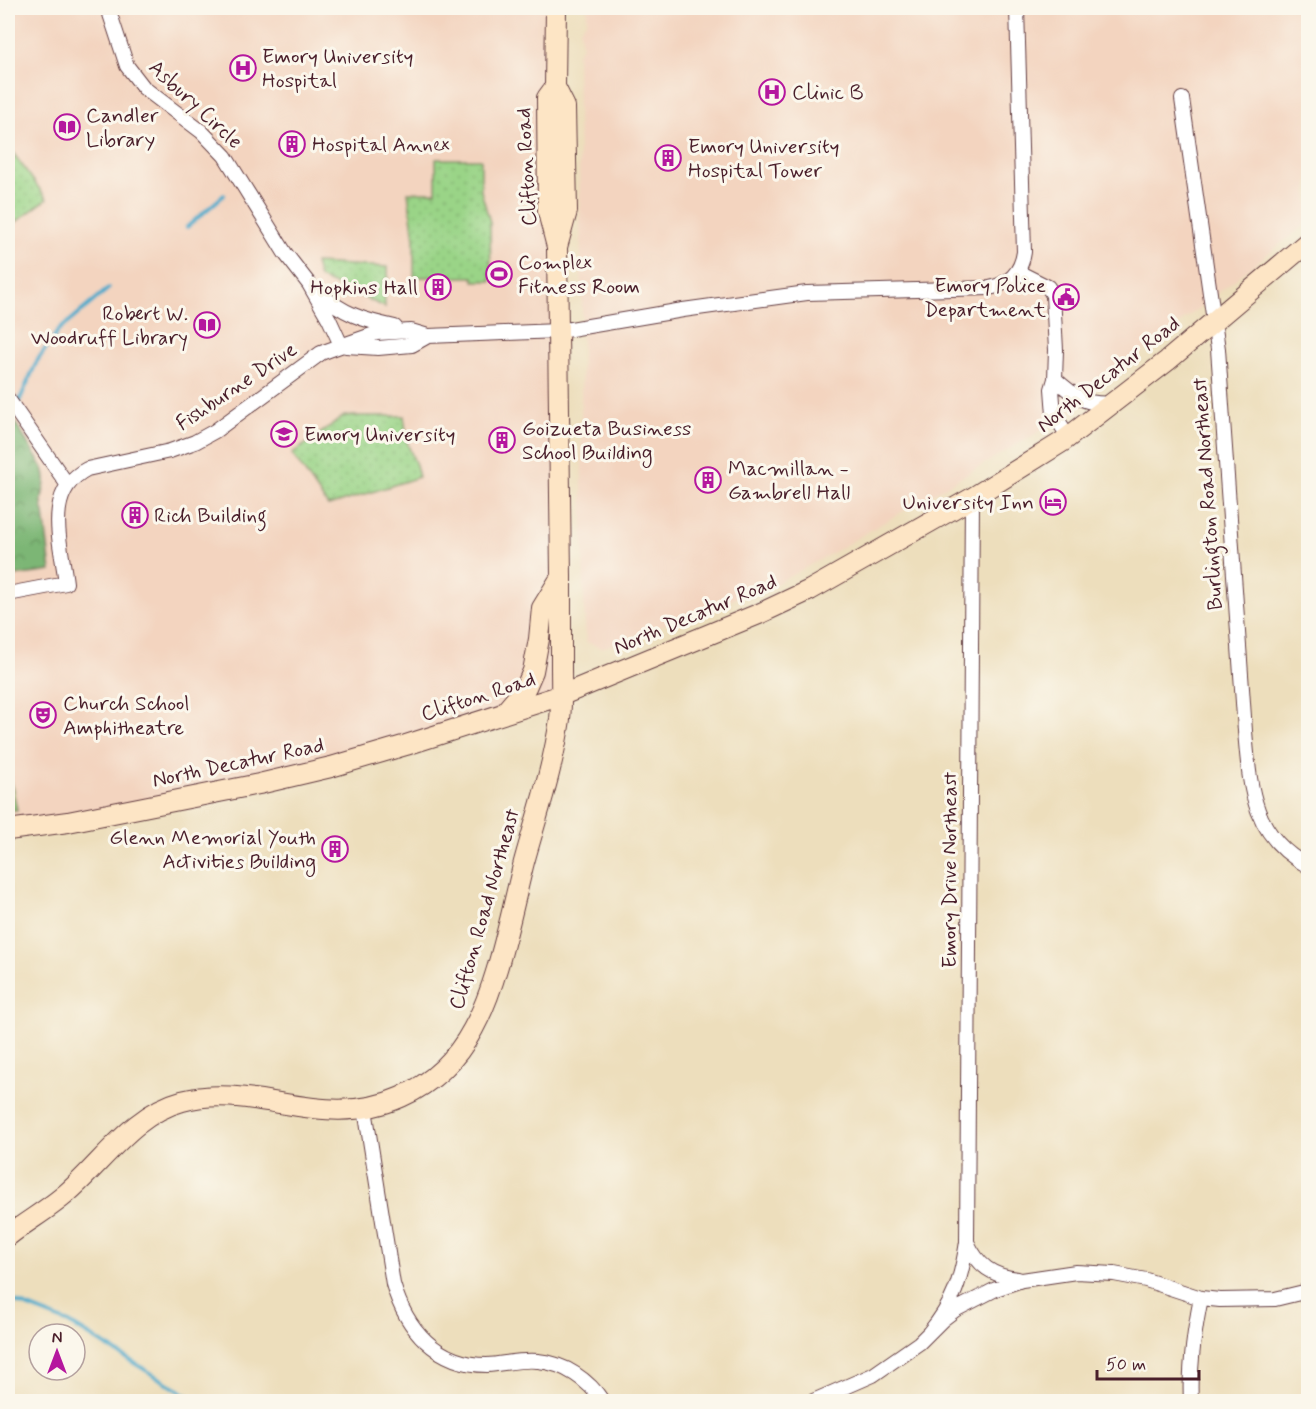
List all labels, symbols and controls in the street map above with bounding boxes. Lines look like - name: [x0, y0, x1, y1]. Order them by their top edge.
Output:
- place label: Emory University Hospital: [262, 43, 414, 95]
- hospital icon: Emory University Hospital: [228, 53, 258, 83]
- street label: Asbury Circle: [142, 54, 248, 155]
- hospital icon: Clinic B: [757, 77, 787, 107]
- place label: Clinic B: [792, 79, 864, 107]
- place label: Candler Library: [86, 102, 159, 154]
- street label: Clifton Road: [510, 107, 544, 227]
- library icon: Candler Library: [52, 112, 82, 142]
- building icon: Hospital Annex: [277, 129, 307, 159]
- place label: Hospital Annex: [312, 131, 450, 159]
- place label: Emory University Hospital Tower: [688, 133, 840, 185]
- building icon: Emory University Hospital Tower: [653, 143, 683, 173]
- place label: Complex Fitness Room: [518, 249, 640, 301]
- sports icon: Complex Fitness Room: [484, 259, 514, 289]
- building icon: Hopkins Hall: [423, 272, 453, 302]
- place label: Emory Police Department: [924, 272, 1047, 324]
- place label: Hopkins Hall: [310, 274, 418, 302]
- public building icon: Emory Police Department: [1051, 282, 1081, 312]
- place label: Robert W. Woodruff Library: [31, 300, 188, 352]
- library icon: Robert W. Woodruff Library: [192, 310, 222, 340]
- street label: North Decatur Road: [1031, 310, 1186, 440]
- street label: Fishburne Drive: [170, 336, 303, 438]
- street label: Burlington Road Northeast: [1186, 376, 1232, 611]
- place label: Goizueta Business School Building: [522, 415, 691, 468]
- school or university icon: Emory University: [269, 419, 299, 449]
- place label: Emory University: [304, 421, 456, 449]
- building icon: Goizueta Business School Building: [487, 425, 517, 455]
- place label: Macmillan - Gambrell Hall: [728, 455, 850, 507]
- building icon: Macmillan - Gambrell Hall: [693, 465, 723, 495]
- hotel icon: University Inn: [1038, 487, 1068, 517]
- place label: University Inn: [903, 489, 1034, 517]
- building icon: Rich Building: [120, 500, 150, 530]
- place label: Rich Building: [154, 502, 267, 532]
- street label: North Decatur Road: [610, 568, 781, 662]
- street label: Clifton Road: [418, 665, 539, 729]
- place label: Church School Amphitheatre: [63, 690, 189, 742]
- theatre icon: Church School Amphitheatre: [28, 700, 58, 730]
- street label: North Decatur Road: [150, 731, 327, 795]
- street label: Emory Drive Northeast: [936, 771, 964, 968]
- street label: Clifton Road Northeast: [443, 805, 527, 1013]
- place label: Glenn Memorial Youth Activities Building: [109, 824, 316, 877]
- building icon: Glenn Memorial Youth Activities Building: [320, 834, 350, 864]
- north arrow: [27, 1322, 87, 1382]
- text: N: [52, 1328, 62, 1349]
- scale bar: [1097, 1343, 1199, 1381]
- text: 50 m: [1106, 1353, 1146, 1377]

